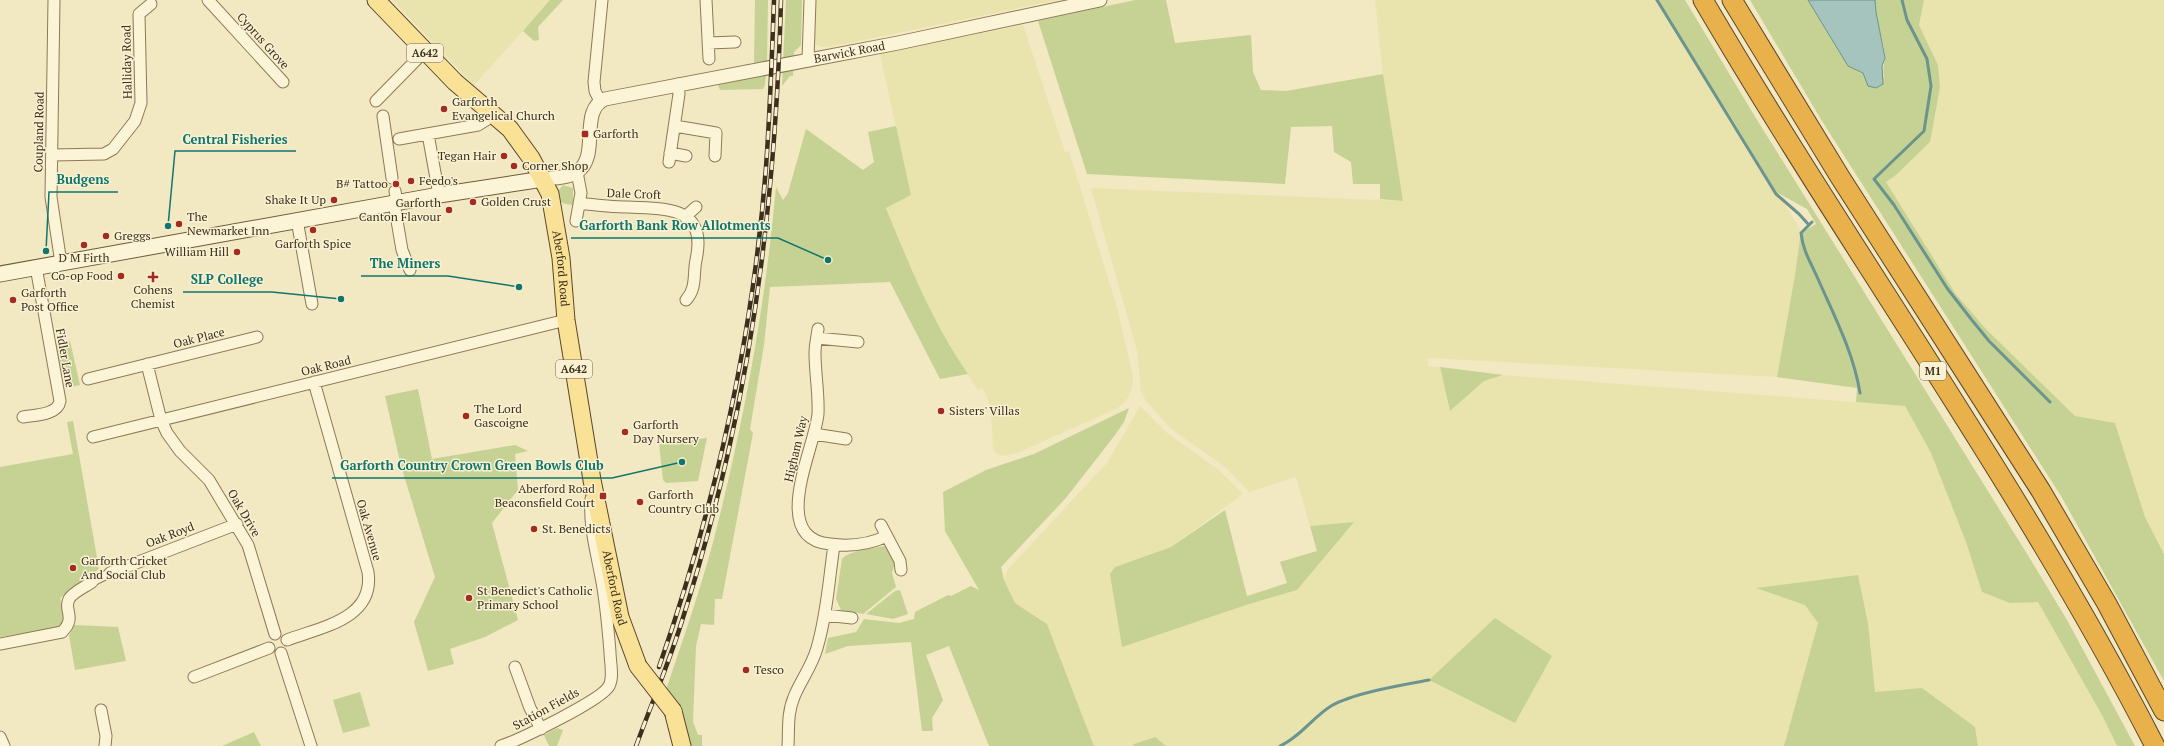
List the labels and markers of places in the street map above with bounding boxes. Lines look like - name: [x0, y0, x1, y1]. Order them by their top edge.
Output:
- place label: Garforth Evangelical Church: [452, 94, 555, 123]
- marker: Garforth Evangelical Church: [439, 104, 449, 114]
- callout: Central Fisheries: [175, 126, 296, 151]
- place label: Garforth: [593, 126, 639, 141]
- marker: Garforth: [580, 129, 590, 139]
- place label: Tegan Hair: [438, 148, 496, 163]
- marker: Tegan Hair: [499, 151, 509, 161]
- place label: Corner Shop: [522, 158, 588, 173]
- marker: Corner Shop: [509, 161, 519, 171]
- callout: Budgens: [49, 167, 118, 192]
- place label: Feedo's: [419, 173, 458, 188]
- place label: B# Tattoo: [336, 176, 388, 191]
- marker: Feedo's: [406, 176, 416, 186]
- marker: B# Tattoo: [391, 179, 401, 189]
- place label: Shake It Up: [265, 192, 326, 207]
- place label: Golden Crust: [481, 194, 552, 209]
- marker: Shake It Up: [329, 195, 339, 205]
- place label: Garforth Canton Flavour: [359, 195, 441, 224]
- marker: Golden Crust: [468, 197, 478, 207]
- marker: Garforth Canton Flavour: [444, 205, 454, 215]
- place label: The Newmarket Inn: [187, 209, 270, 238]
- callout: Garforth Bank Row Allotments: [571, 213, 778, 238]
- marker: The Newmarket Inn: [174, 219, 184, 229]
- marker: Garforth Spice: [308, 225, 318, 235]
- place label: Greggs: [114, 228, 151, 243]
- marker: Greggs: [101, 231, 111, 241]
- place label: Garforth Spice: [275, 236, 351, 251]
- marker: D M Firth: [79, 240, 89, 250]
- place label: William Hill: [164, 244, 229, 259]
- marker: William Hill: [232, 247, 242, 257]
- place label: D M Firth: [59, 250, 109, 265]
- callout: The Miners: [361, 251, 448, 276]
- callout: SLP College: [183, 267, 272, 292]
- place label: Co-op Food: [51, 268, 113, 283]
- marker: Co-op Food: [116, 271, 126, 281]
- marker: Cohens Chemist: [148, 272, 158, 282]
- place label: Cohens Chemist: [131, 282, 176, 311]
- place label: Garforth Post Office: [21, 285, 79, 314]
- marker: Garforth Post Office: [8, 295, 18, 305]
- place label: The Lord Gascoigne: [474, 401, 529, 430]
- place label: Sisters' Villas: [949, 403, 1020, 418]
- marker: Sisters' Villas: [936, 406, 946, 416]
- marker: The Lord Gascoigne: [461, 411, 471, 421]
- place label: Garforth Day Nursery: [633, 417, 700, 446]
- marker: Garforth Day Nursery: [620, 427, 630, 437]
- callout: Garforth Country Crown Green Bowls Club: [332, 453, 612, 478]
- place label: Aberford Road Beaconsfield Court: [495, 481, 596, 510]
- place label: Garforth Country Club: [648, 487, 720, 516]
- marker: Aberford Road Beaconsfield Court: [598, 491, 608, 501]
- marker: Garforth Country Club: [635, 497, 645, 507]
- place label: St. Benedicts: [542, 521, 611, 536]
- marker: St. Benedicts: [529, 524, 539, 534]
- place label: Garforth Cricket And Social Club: [81, 553, 168, 582]
- marker: Garforth Cricket And Social Club: [68, 563, 78, 573]
- place label: St Benedict's Catholic Primary School: [477, 583, 593, 612]
- marker: St Benedict's Catholic Primary School: [464, 593, 474, 603]
- place label: Tesco: [754, 662, 784, 677]
- marker: Tesco: [741, 665, 751, 675]

